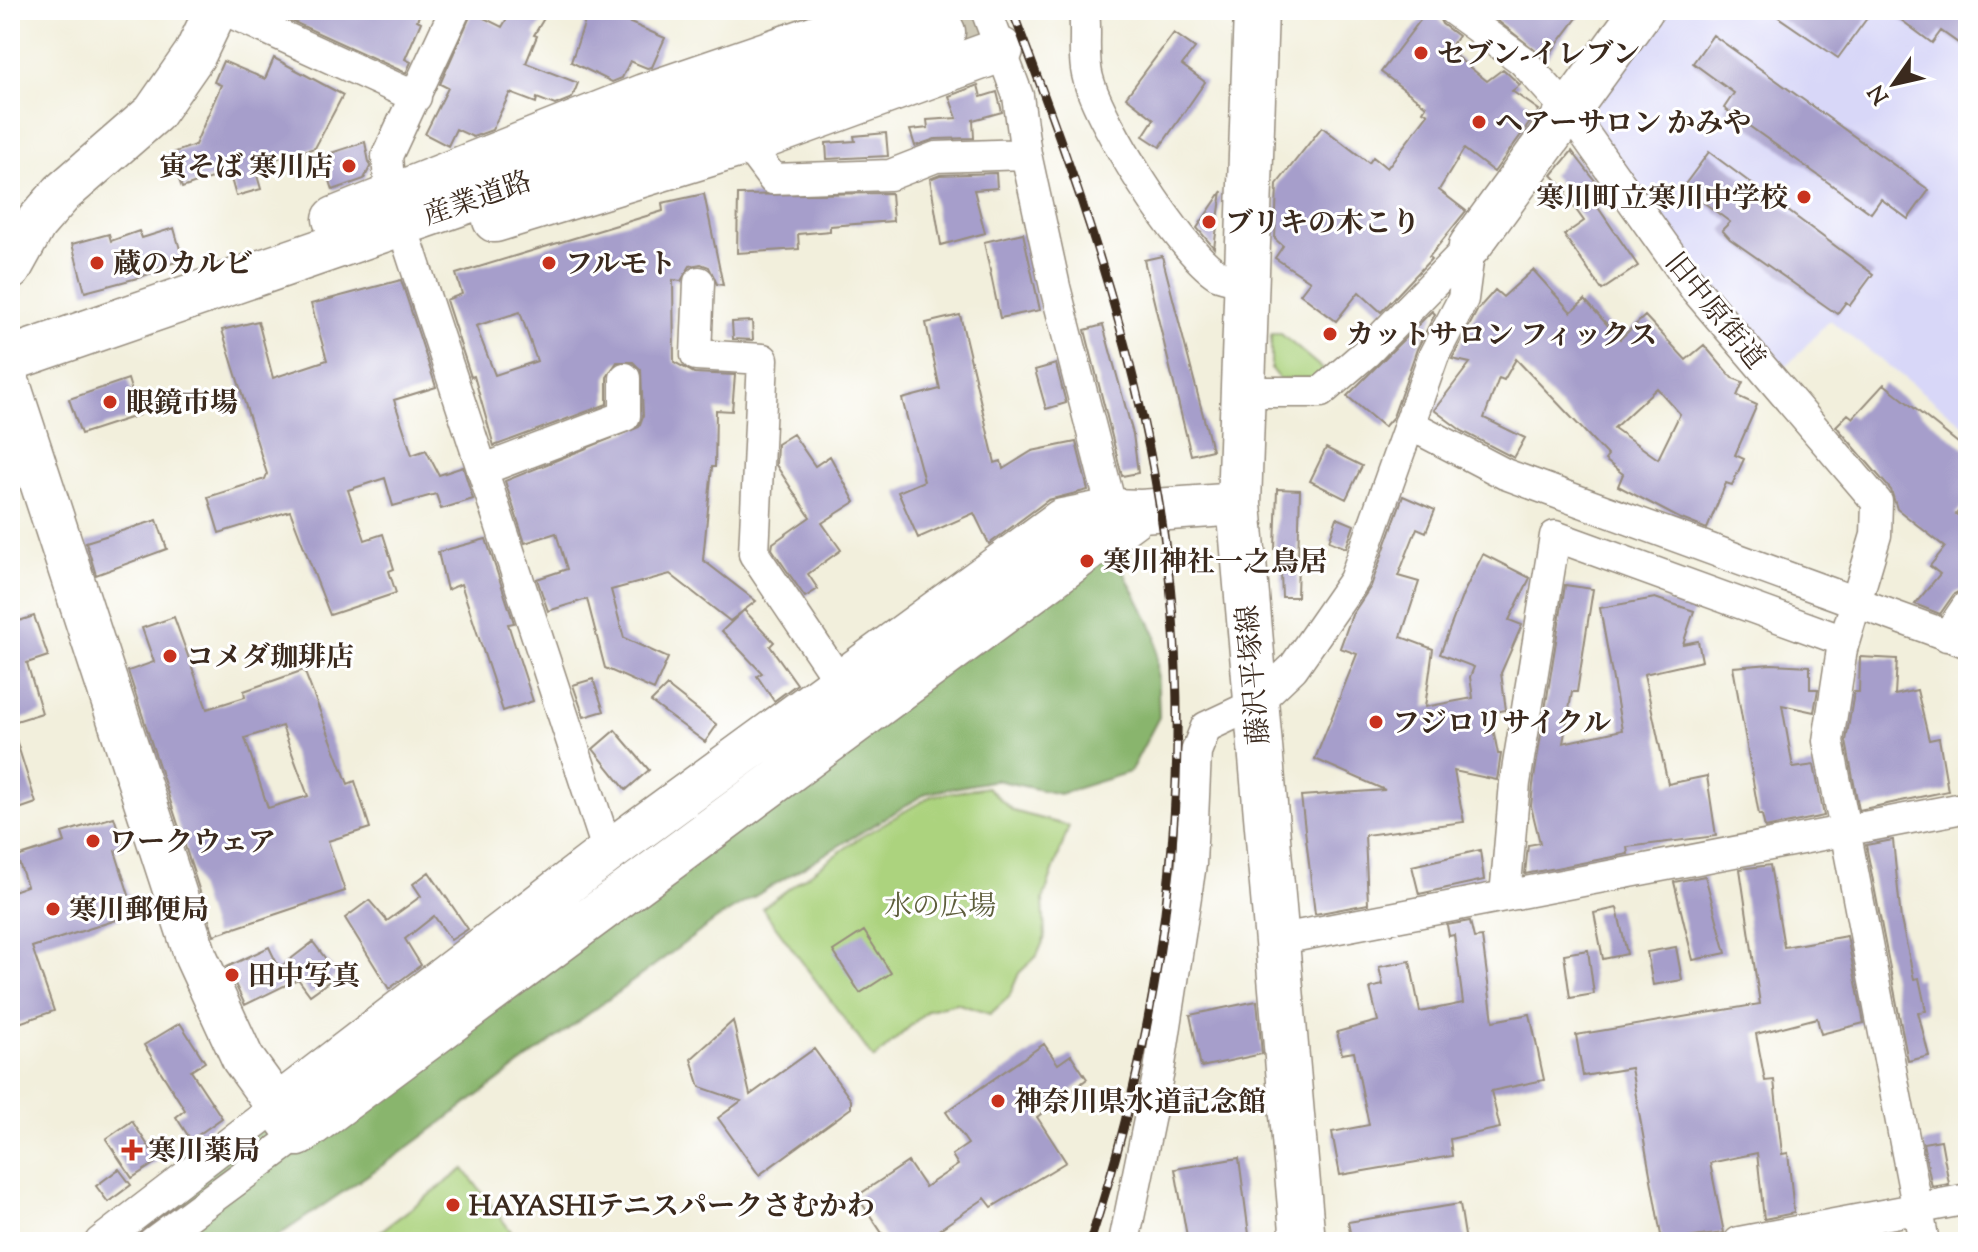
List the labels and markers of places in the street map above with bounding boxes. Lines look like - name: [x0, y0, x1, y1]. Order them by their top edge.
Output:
- place label: セブン-イレブン: [1437, 36, 1640, 76]
- marker: セブン-イレブン: [1412, 44, 1430, 62]
- place label: ヘアーサロン かみや: [1495, 105, 1751, 145]
- marker: ヘアーサロン かみや: [1470, 113, 1488, 131]
- place label: 寅そば 寒川店: [159, 149, 333, 189]
- marker: 寅そば 寒川店: [340, 157, 358, 175]
- place label: 寒川町立寒川中学校: [1536, 180, 1788, 220]
- marker: 寒川町立寒川中学校: [1795, 188, 1813, 206]
- place label: ブリキの木こり: [1225, 205, 1420, 245]
- marker: ブリキの木こり: [1200, 213, 1218, 231]
- place label: 蔵のカルビ: [113, 246, 253, 286]
- place label: フルモト: [565, 246, 676, 286]
- marker: 蔵のカルビ: [88, 254, 106, 272]
- marker: フルモト: [540, 254, 558, 272]
- place label: カットサロン フィックス: [1346, 317, 1657, 357]
- marker: カットサロン フィックス: [1321, 325, 1339, 343]
- place label: 眼鏡市場: [126, 385, 238, 425]
- marker: 眼鏡市場: [101, 393, 119, 411]
- place label: 寒川神社一之鳥居: [1103, 544, 1327, 584]
- marker: 寒川神社一之鳥居: [1078, 552, 1096, 570]
- place label: コメダ珈琲店: [186, 639, 354, 679]
- marker: コメダ珈琲店: [161, 647, 179, 665]
- place label: フジロリサイクル: [1392, 705, 1611, 745]
- marker: フジロリサイクル: [1367, 713, 1385, 731]
- place label: ワークウェア: [109, 824, 276, 864]
- marker: ワークウェア: [84, 832, 102, 850]
- place label: 寒川郵便局: [69, 892, 209, 932]
- marker: 寒川郵便局: [44, 900, 62, 918]
- place label: 田中写真: [248, 958, 360, 998]
- marker: 田中写真: [223, 966, 241, 984]
- place label: 神奈川県水道記念館: [1014, 1084, 1266, 1124]
- marker: 神奈川県水道記念館: [989, 1092, 1007, 1110]
- place label: 寒川薬局: [148, 1133, 260, 1173]
- marker: 寒川薬局: [123, 1141, 141, 1159]
- place label: HAYASHIテニスパークさむかわ: [469, 1188, 875, 1228]
- marker: HAYASHIテニスパークさむかわ: [444, 1196, 462, 1214]

